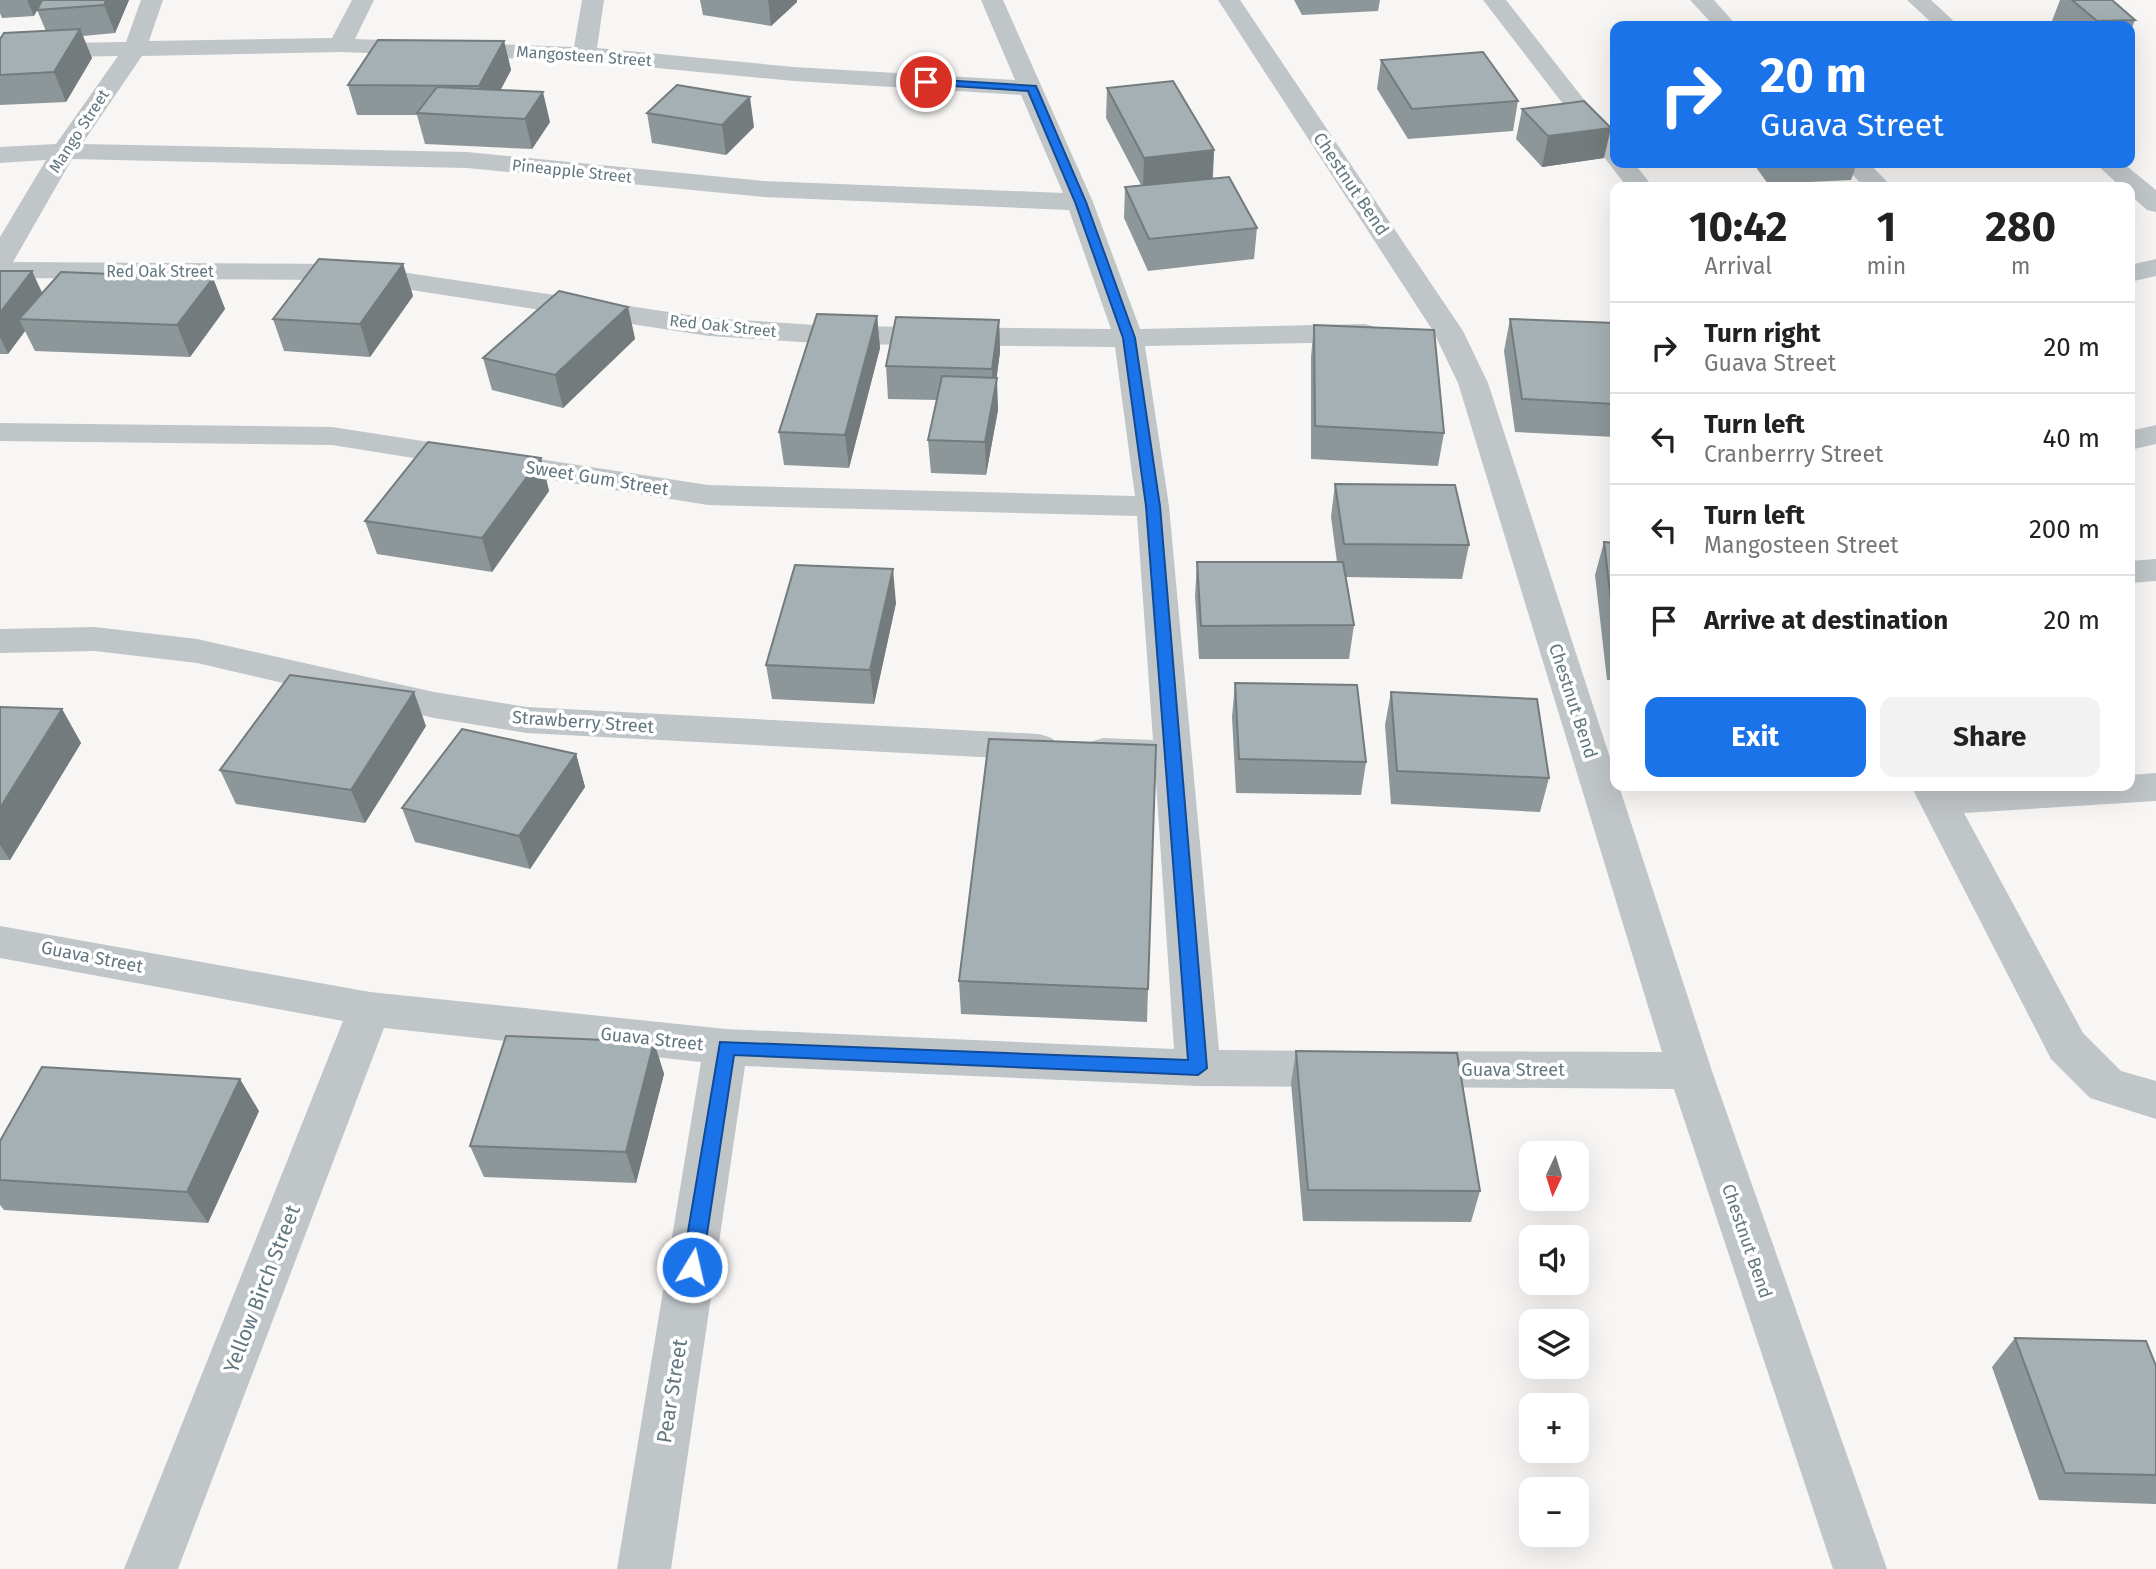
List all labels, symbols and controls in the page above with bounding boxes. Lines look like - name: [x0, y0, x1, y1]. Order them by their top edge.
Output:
- street label: Mangosteen Street: [516, 42, 652, 70]
- text: 20 m: [1760, 46, 1867, 105]
- icon: right: [1645, 49, 1736, 140]
- pin: [896, 52, 956, 112]
- icon: arrive: [907, 63, 945, 101]
- street label: Mango Street: [45, 86, 113, 176]
- text: Guava Street: [1760, 106, 1944, 144]
- street label: Chestnut Bend: [1308, 128, 1394, 240]
- street label: Pineapple Street: [511, 155, 633, 187]
- text: 10:42: [1689, 202, 1788, 252]
- text: 1: [1877, 202, 1896, 252]
- text: 280: [1985, 202, 2056, 252]
- text: Arrival: [1705, 252, 1772, 280]
- text: min: [1867, 252, 1906, 280]
- text: m: [2011, 252, 2030, 280]
- street label: Red Oak Street: [106, 262, 214, 281]
- street label: Red Oak Street: [669, 311, 778, 341]
- text: Turn right: [1704, 318, 1821, 349]
- icon: right: [1645, 329, 1683, 367]
- text: 20 m: [2043, 332, 2100, 363]
- text: Guava Street: [1704, 349, 1836, 377]
- text: Turn left: [1704, 409, 1805, 440]
- icon: left: [1645, 420, 1683, 458]
- text: 40 m: [2042, 423, 2100, 454]
- text: Cranberrry Street: [1704, 440, 1883, 468]
- street label: Sweet Gum Street: [524, 456, 671, 500]
- text: Turn left: [1704, 500, 1805, 531]
- icon: left: [1645, 511, 1683, 549]
- text: 200 m: [2029, 514, 2100, 545]
- text: Mangosteen Street: [1704, 531, 1899, 559]
- icon: arrive: [1645, 602, 1683, 640]
- text: Arrive at destination: [1704, 605, 1948, 636]
- text: 20 m: [2043, 605, 2100, 636]
- street label: Chestnut Bend: [1544, 641, 1602, 761]
- button: Exit: [1645, 697, 1866, 777]
- button: Share: [1880, 697, 2100, 777]
- street label: Strawberry Street: [511, 706, 655, 738]
- street label: Guava Street: [39, 936, 145, 978]
- street label: Guava Street: [599, 1023, 705, 1055]
- street label: Guava Street: [1461, 1059, 1565, 1081]
- north arrow: [1519, 1141, 1589, 1211]
- map controls: [1519, 1141, 1589, 1547]
- street label: Chestnut Bend: [1717, 1181, 1777, 1301]
- street label: Yellow Birch Street: [218, 1201, 306, 1377]
- button: sound: [1519, 1225, 1589, 1295]
- position arrow: [655, 1230, 729, 1304]
- button: layers: [1519, 1309, 1589, 1379]
- street label: Pear Street: [651, 1337, 693, 1445]
- button: +: [1519, 1393, 1589, 1463]
- button: −: [1519, 1477, 1589, 1547]

